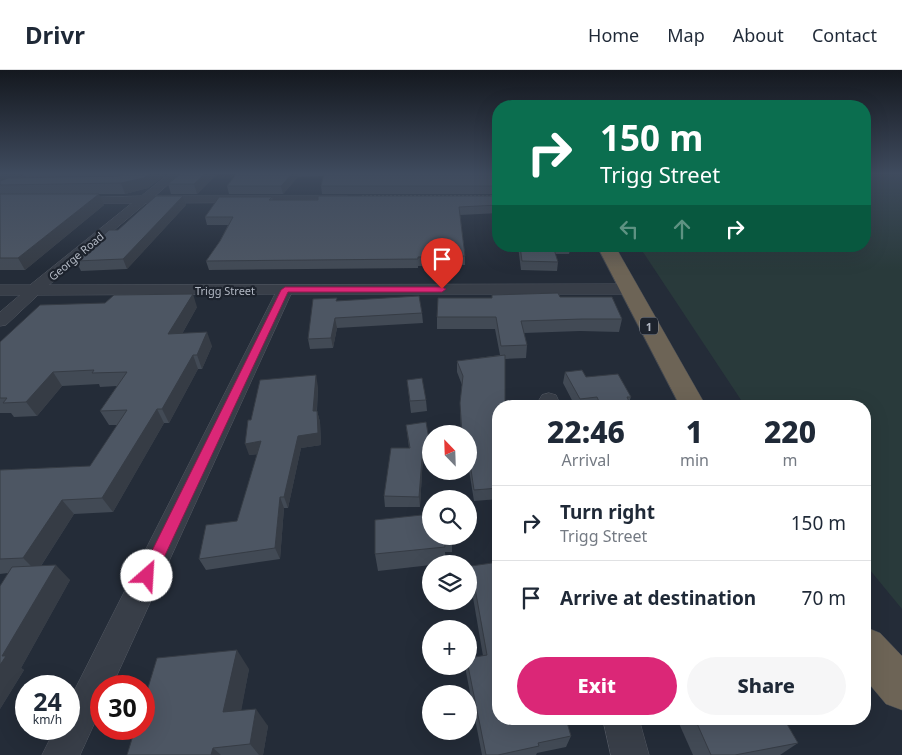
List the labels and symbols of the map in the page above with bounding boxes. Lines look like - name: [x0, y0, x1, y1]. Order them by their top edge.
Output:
- street label: George Road: [45, 229, 107, 283]
- pin: [421, 238, 463, 289]
- street label: Trigg Street: [195, 283, 255, 298]
- road number: 1: [640, 318, 658, 334]
- north arrow: [422, 425, 478, 480]
- position arrow: [120, 549, 172, 601]
- speed limit sign: 30: [90, 675, 155, 740]

